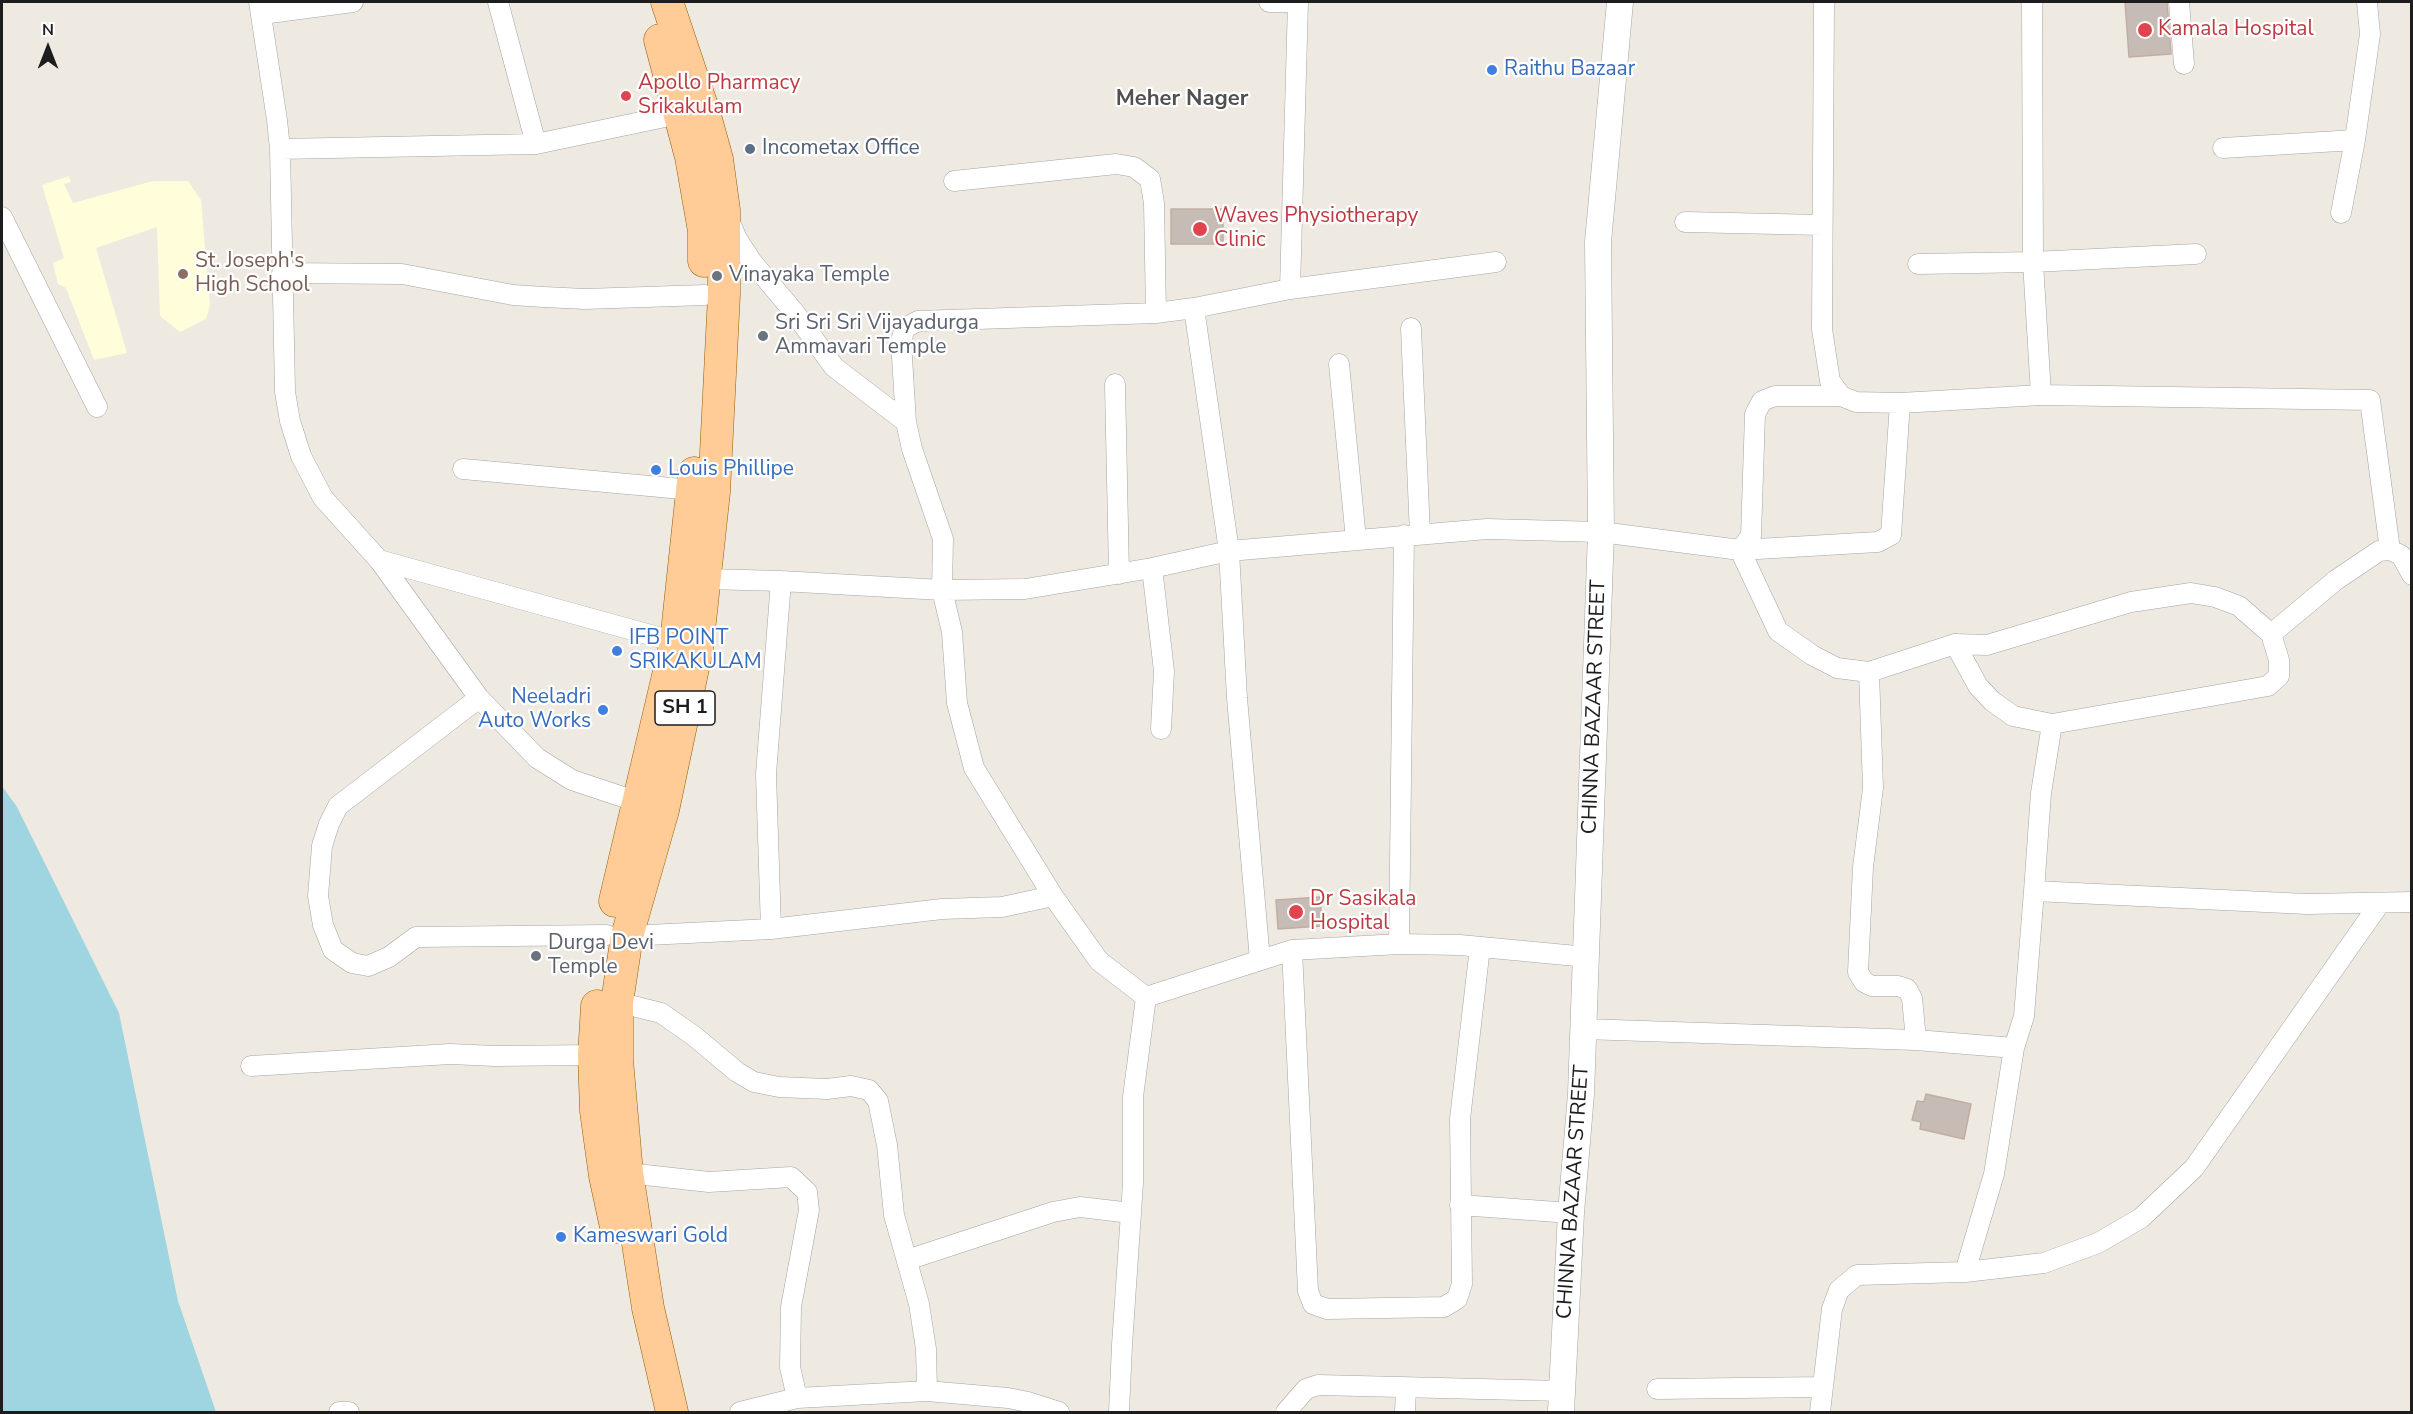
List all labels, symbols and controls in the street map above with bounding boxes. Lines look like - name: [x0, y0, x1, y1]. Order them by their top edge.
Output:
- place label: Kamala Hospital: [2158, 17, 2314, 43]
- north arrow: [18, 18, 78, 78]
- text: N: [42, 19, 54, 41]
- marker: Kamala Hospital: [2136, 21, 2154, 39]
- place label: Raithu Bazaar: [1504, 57, 1635, 83]
- marker: Raithu Bazaar: [1485, 63, 1499, 77]
- place label: Apollo Pharmacy Srikakulam: [638, 71, 800, 121]
- district label: Meher Nager: [1116, 87, 1248, 113]
- marker: Apollo Pharmacy Srikakulam: [619, 89, 633, 103]
- place label: Incometax Office: [762, 136, 920, 162]
- marker: Incometax Office: [743, 142, 757, 156]
- place label: Waves Physiotherapy Clinic: [1214, 204, 1418, 254]
- marker: Waves Physiotherapy Clinic: [1191, 220, 1209, 238]
- place label: St. Joseph's High School: [195, 249, 310, 299]
- place label: Vinayaka Temple: [729, 263, 890, 289]
- marker: St. Joseph's High School: [176, 267, 190, 281]
- marker: Vinayaka Temple: [710, 269, 724, 283]
- place label: Sri Sri Sri Vijayadurga Ammavari Temple: [775, 311, 979, 361]
- marker: Sri Sri Sri Vijayadurga Ammavari Temple: [756, 329, 770, 343]
- place label: Louis Phillipe: [668, 457, 794, 483]
- marker: Louis Phillipe: [649, 463, 663, 477]
- street label: CHINNA BAZAAR STREET: [1578, 579, 1612, 835]
- place label: IFB POINT SRIKAKULAM: [629, 626, 762, 676]
- marker: IFB POINT SRIKAKULAM: [610, 644, 624, 658]
- place label: Neeladri Auto Works: [478, 685, 591, 735]
- road number: SH 1: [655, 691, 715, 725]
- marker: Neeladri Auto Works: [596, 703, 610, 717]
- place label: Dr Sasikala Hospital: [1310, 887, 1416, 937]
- marker: Dr Sasikala Hospital: [1287, 903, 1305, 921]
- place label: Durga Devi Temple: [548, 931, 654, 981]
- marker: Durga Devi Temple: [529, 949, 543, 963]
- street label: CHINNA BAZAAR STREET: [1553, 1064, 1595, 1320]
- place label: Kameswari Gold: [573, 1224, 728, 1250]
- marker: Kameswari Gold: [554, 1230, 568, 1244]

